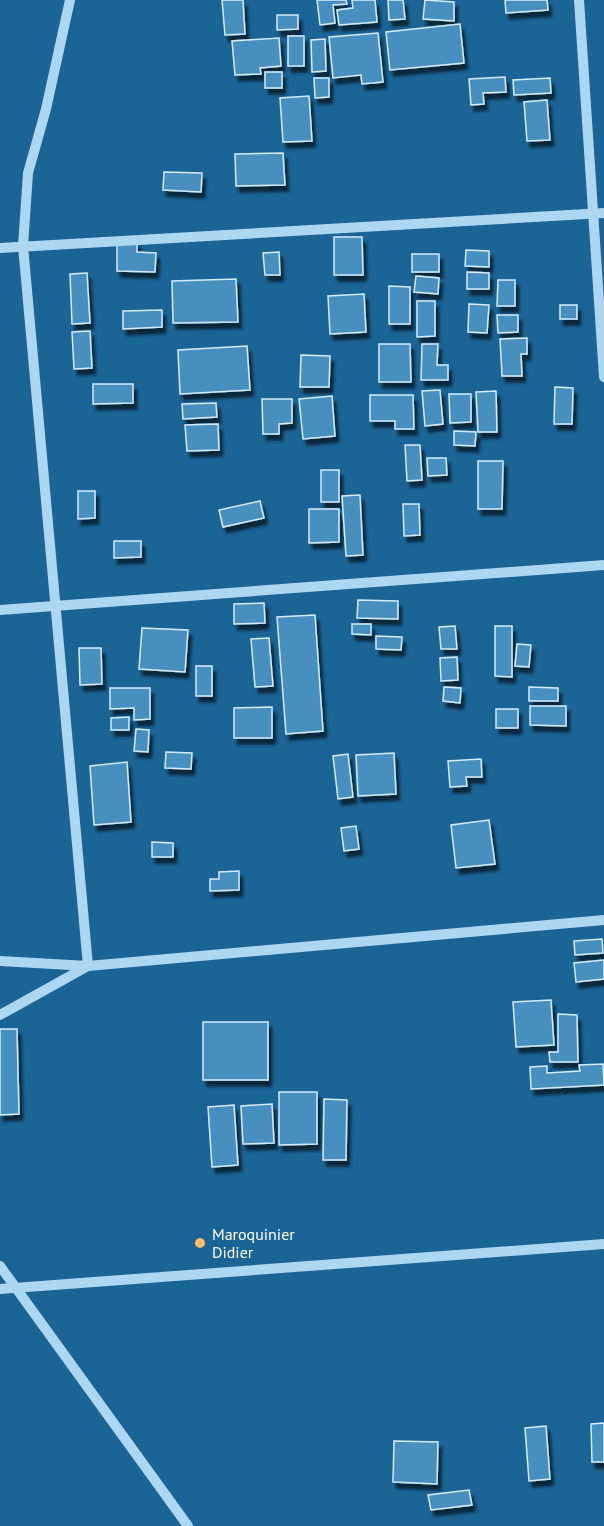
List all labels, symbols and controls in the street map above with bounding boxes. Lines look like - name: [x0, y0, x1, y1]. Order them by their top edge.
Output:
- place label: Maroquinier Didier: [212, 1224, 295, 1262]
- marker: Maroquinier Didier: [193, 1236, 207, 1250]

